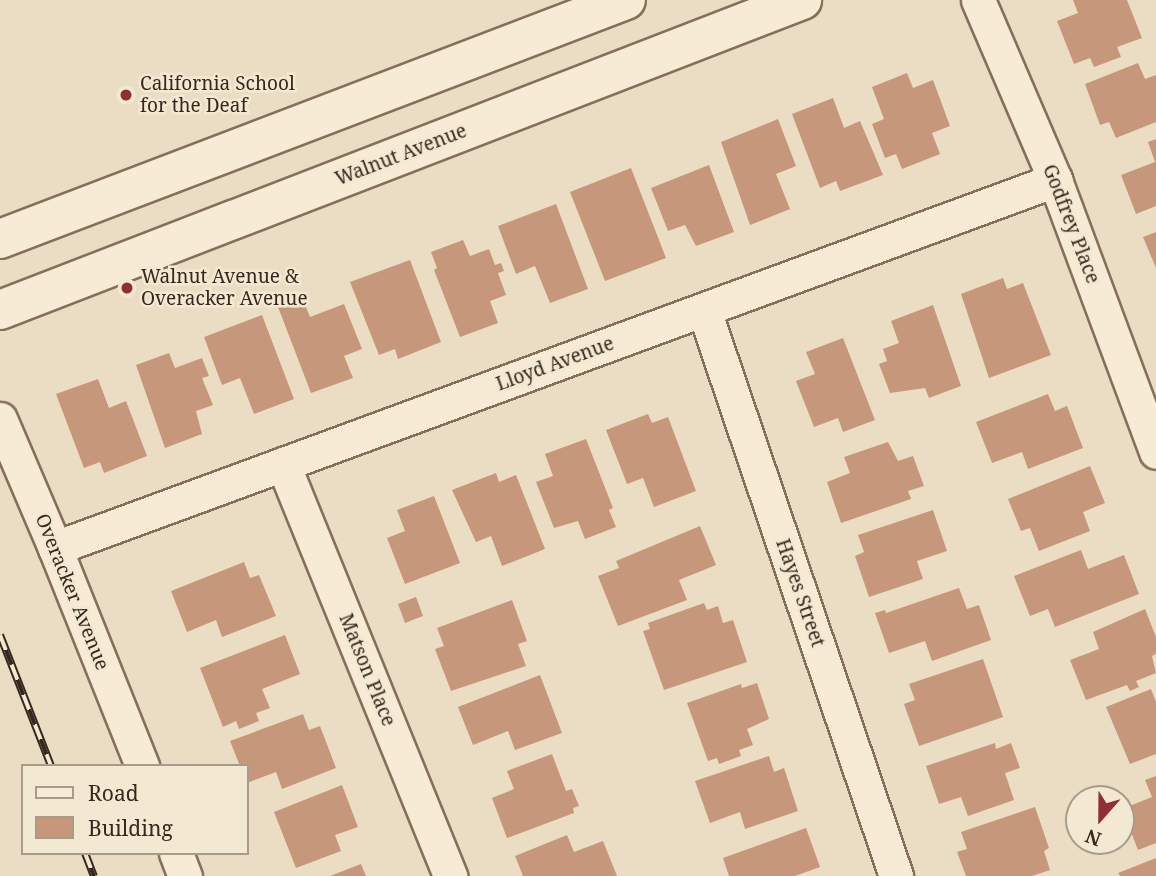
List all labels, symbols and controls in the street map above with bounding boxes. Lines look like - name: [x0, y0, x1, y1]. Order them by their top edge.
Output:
- place label: California School for the Deaf: [140, 73, 295, 117]
- marker: California School for the Deaf: [118, 87, 134, 103]
- street label: Walnut Avenue: [332, 119, 470, 191]
- street label: Godfrey Place: [1038, 161, 1104, 287]
- place label: Walnut Avenue & Overacker Avenue: [141, 266, 308, 310]
- marker: Walnut Avenue & Overacker Avenue: [119, 280, 135, 296]
- street label: Lloyd Avenue: [493, 332, 617, 396]
- street label: Overacker Avenue: [30, 511, 114, 673]
- street label: Hayes Street: [771, 536, 829, 650]
- street label: Matson Place: [334, 610, 400, 730]
- legend: [21, 764, 248, 855]
- text: Road: [88, 779, 139, 807]
- north arrow: [1065, 785, 1135, 855]
- text: Building: [88, 814, 173, 842]
- text: N: [1082, 823, 1105, 853]

